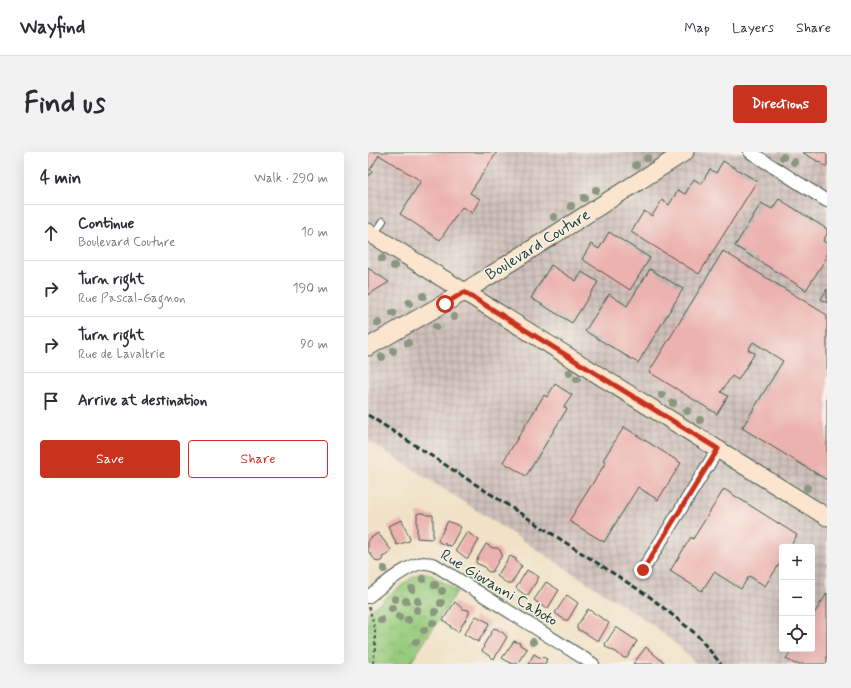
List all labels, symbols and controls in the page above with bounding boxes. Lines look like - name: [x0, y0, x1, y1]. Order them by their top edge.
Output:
- text: Wayfind: [20, 15, 85, 40]
- text: Map: [684, 19, 710, 37]
- text: Layers: [732, 19, 774, 37]
- text: Share: [796, 19, 831, 37]
- button: Directions: [733, 85, 827, 123]
- text: Find us: [24, 86, 105, 123]
- text: 4 min: [40, 167, 81, 189]
- text: Walk · 290 m: [254, 170, 328, 187]
- street label: Boulevard Couture: [482, 204, 595, 286]
- text: Continue: [78, 214, 134, 234]
- icon: ahead: [40, 222, 62, 244]
- text: 10 m: [301, 224, 328, 241]
- text: Boulevard Couture: [78, 234, 175, 251]
- text: Turn right: [78, 270, 145, 290]
- icon: right: [40, 278, 62, 300]
- text: 190 m: [293, 280, 328, 297]
- text: Rue Pascal-Gagnon: [78, 290, 186, 307]
- route start: [436, 295, 454, 313]
- text: Turn right: [78, 326, 145, 346]
- icon: right: [40, 334, 62, 356]
- text: 90 m: [300, 336, 328, 353]
- text: Rue de Lavaltrie: [78, 346, 165, 363]
- icon: arrive: [40, 390, 62, 412]
- text: Arrive at destination: [78, 391, 207, 411]
- button: Save: [40, 440, 180, 478]
- button: Share: [188, 440, 328, 478]
- map controls: [779, 544, 815, 652]
- button: +: [779, 544, 815, 580]
- street label: Rue Giovanni Caboto: [436, 545, 562, 631]
- route end: [634, 561, 652, 579]
- button: −: [779, 580, 815, 616]
- button: locate: [779, 616, 815, 652]

